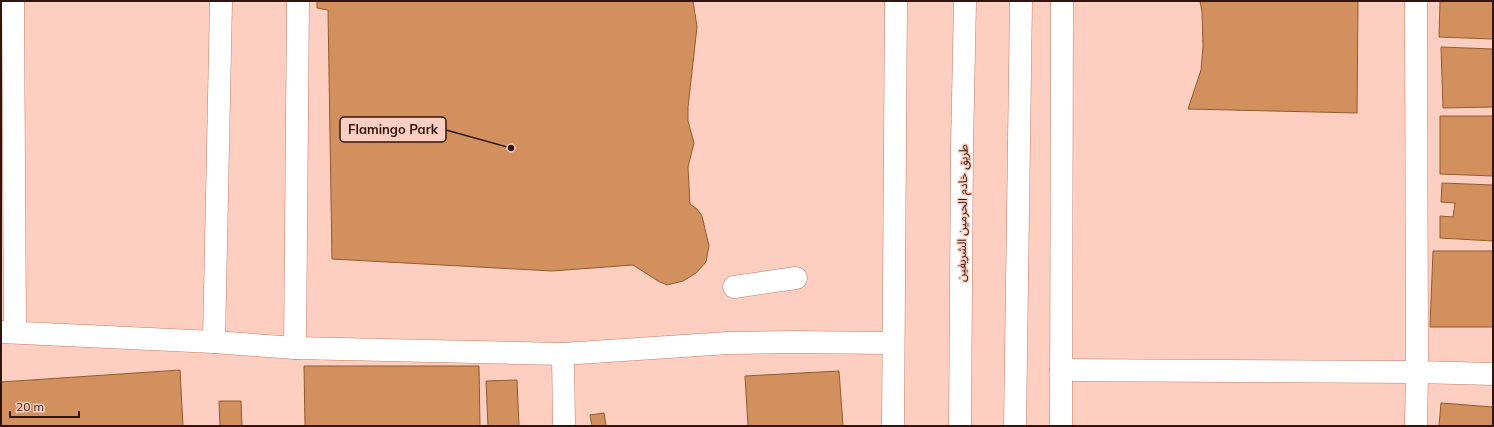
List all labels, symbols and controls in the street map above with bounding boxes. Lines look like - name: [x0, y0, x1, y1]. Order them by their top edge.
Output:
- callout: Flamingo Park: [340, 117, 446, 142]
- text: Flamingo Park: [348, 121, 439, 137]
- street label: طريق خادم الحرمين الشريفين: [953, 144, 973, 282]
- scale bar: [10, 393, 79, 419]
- text: 20 m: [16, 399, 44, 414]

